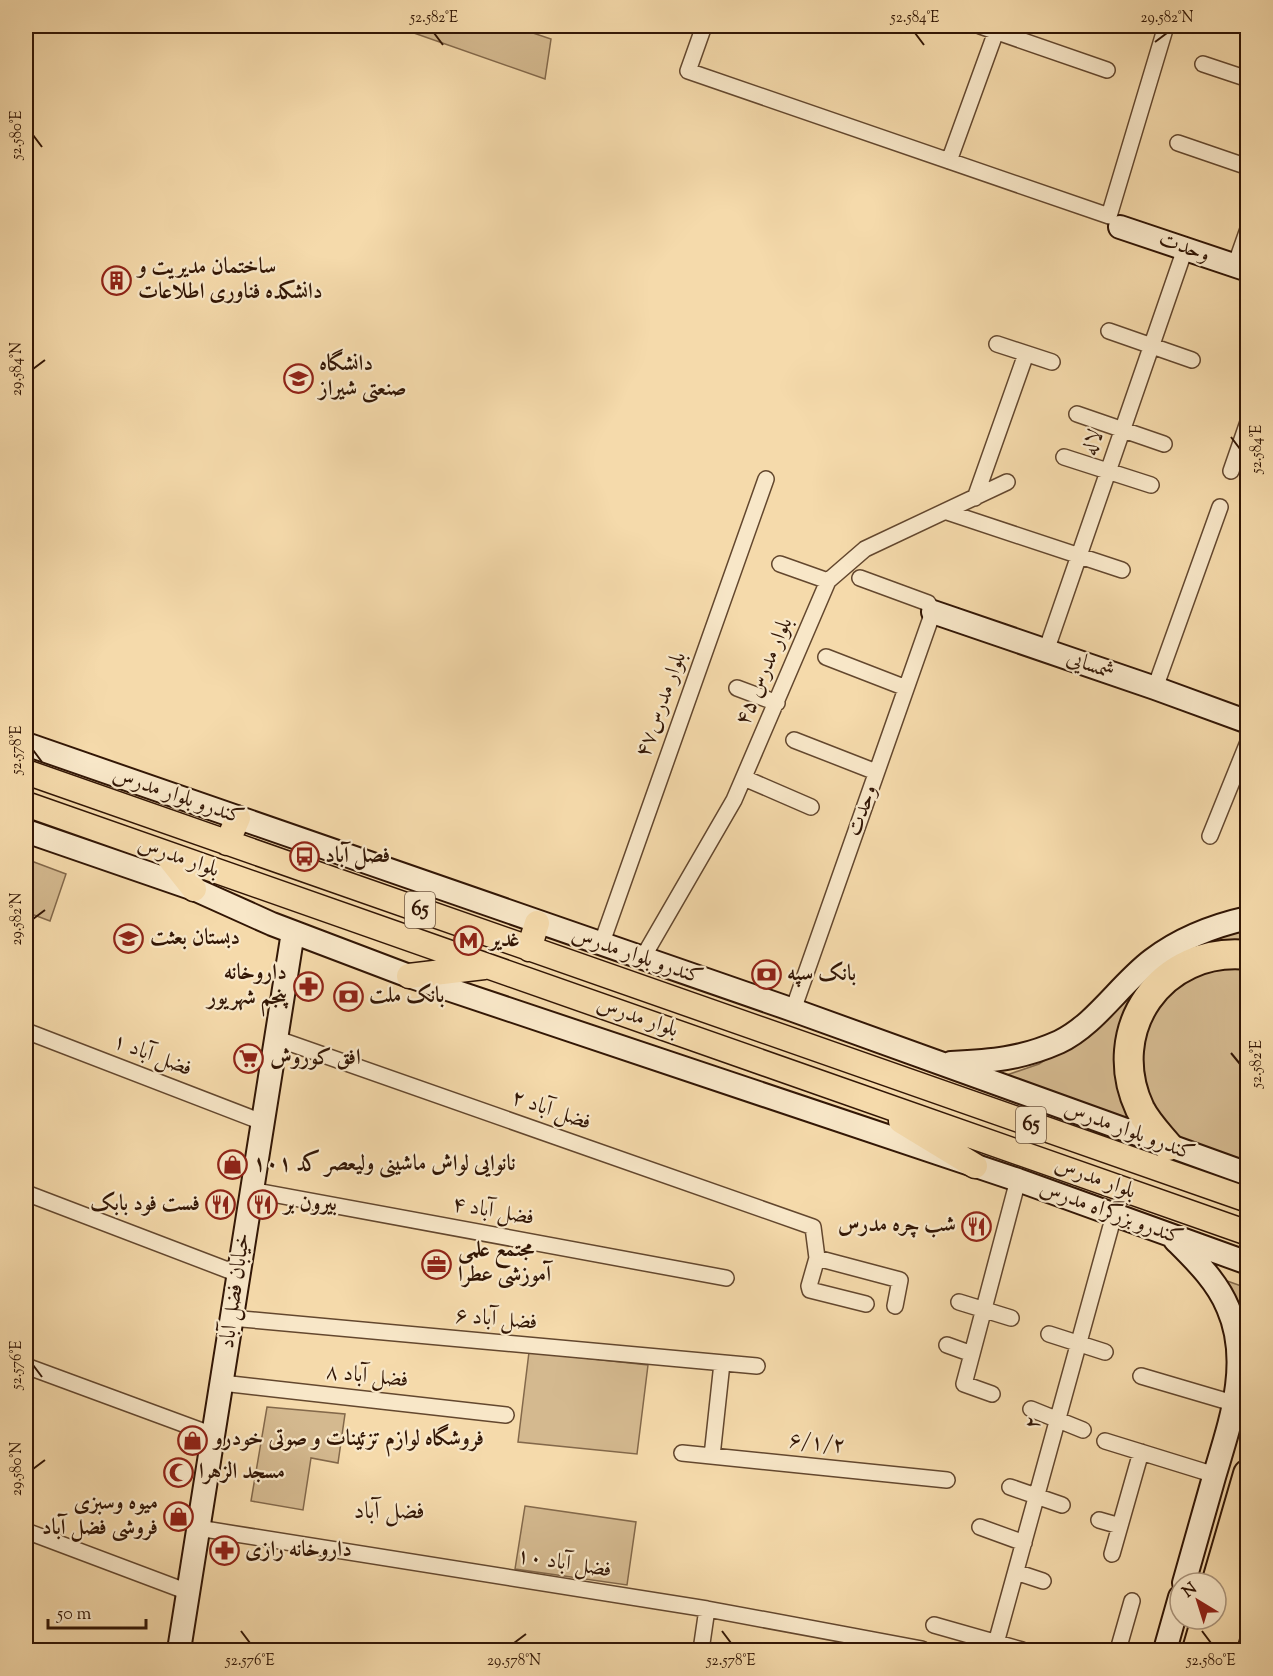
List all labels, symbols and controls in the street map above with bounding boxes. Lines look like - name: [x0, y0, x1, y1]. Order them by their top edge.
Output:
- text: 52.582°E: [409, 8, 458, 29]
- text: 52.584°E: [890, 8, 939, 29]
- text: 29.582°N: [1140, 8, 1194, 29]
- text: 52.580°E: [7, 110, 28, 161]
- street label: وحدت: [1154, 224, 1214, 272]
- place label: ساختمان مدیریت و دانشکده فناوری اطلاعات: [136, 252, 323, 309]
- building icon: ساختمان مدیریت و دانشکده فناوری اطلاعات: [101, 265, 133, 297]
- text: 29.584°N: [7, 342, 28, 396]
- place label: دانشگاه صنعتی شیراز: [316, 348, 407, 406]
- school or university icon: دانشگاه صنعتی شیراز: [282, 362, 314, 394]
- street label: لاله: [1075, 425, 1113, 461]
- text: 52.584°E: [1247, 425, 1268, 474]
- street label: ۴۵ بلوار مدرس: [728, 613, 802, 731]
- street label: شمسایی: [1062, 643, 1118, 689]
- street label: بلوار مدرس۴۷: [628, 648, 696, 762]
- text: 52.578°E: [7, 725, 28, 776]
- street label: کندرو بلوار مدرس: [108, 760, 248, 834]
- street label: وحدت: [839, 781, 887, 841]
- street label: بلوار مدرس: [133, 829, 223, 887]
- bus stop icon: فصل آباد: [288, 841, 320, 873]
- place label: فصل آباد: [325, 841, 390, 873]
- text: 29.582°N: [7, 892, 28, 946]
- road number: 65: [405, 892, 435, 928]
- street label: کندرو بلوار مدرس: [567, 920, 707, 994]
- school or university icon: دبستان بعثت: [113, 923, 145, 955]
- place label: دبستان بعثت: [150, 923, 240, 955]
- metro station icon: غدیر: [453, 925, 485, 957]
- place label: غدیر: [488, 925, 520, 957]
- place label: داروخانه پنجم شهریور: [204, 958, 289, 1017]
- bank icon: بانک سپه: [750, 959, 782, 991]
- place label: بانک سپه: [787, 959, 856, 991]
- pharmacy icon: داروخانه پنجم شهریور: [292, 971, 324, 1003]
- bank icon: بانک ملت: [332, 981, 364, 1013]
- place label: بانک ملت: [369, 981, 444, 1013]
- street label: بلوار مدرس: [592, 989, 682, 1047]
- street label: فضل آباد ۱: [108, 1026, 196, 1086]
- text: 52.582°E: [1247, 1040, 1268, 1089]
- supermarket icon: افق کوروش: [233, 1043, 265, 1075]
- place label: افق کوروش: [270, 1043, 361, 1075]
- street label: فضل آباد ۲: [507, 1082, 595, 1140]
- street label: کندرو بلوار مدرس: [1059, 1094, 1199, 1170]
- road number: 65: [1016, 1107, 1046, 1143]
- shop icon: نانوایی لواش ماشینی ولیعصر کد ۱۰۱: [216, 1149, 248, 1181]
- place label: نانوایی لواش ماشینی ولیعصر کد ۱۰۱: [253, 1149, 516, 1181]
- street label: بلوار مدرس: [1050, 1150, 1140, 1208]
- street label: کندرو بزرگراه مدرس: [1035, 1172, 1188, 1255]
- place label: فست فود بابک: [90, 1189, 200, 1221]
- restaurant icon: فست فود بابک: [205, 1189, 237, 1221]
- restaurant icon: بیرون بر: [247, 1189, 279, 1221]
- place label: بیرون بر: [282, 1189, 337, 1221]
- street label: فضل آباد ۴: [450, 1189, 536, 1235]
- place label: شب چره مدرس: [838, 1210, 956, 1242]
- restaurant icon: شب چره مدرس: [961, 1210, 993, 1242]
- street label: خیابان فضل آباد: [212, 1231, 260, 1351]
- place label: مجتمع علمی آموزشی عطرا: [458, 1235, 553, 1292]
- office icon: مجتمع علمی آموزشی عطرا: [421, 1248, 453, 1280]
- street label: فضل آباد ۶: [453, 1300, 539, 1340]
- text: 52.576°E: [7, 1341, 28, 1390]
- street label: فضل آباد ۸: [324, 1357, 410, 1397]
- street label: ۲: [1017, 1413, 1051, 1433]
- place label: فروشگاه لوازم تزئینات و صوتی خودرو: [212, 1423, 484, 1457]
- shop icon: فروشگاه لوازم تزئینات و صوتی خودرو: [177, 1424, 209, 1456]
- street label: ۶/۱/۲: [787, 1425, 847, 1463]
- text: 29.580°N: [7, 1442, 28, 1496]
- mosque icon: مسجد الزهرا: [162, 1457, 194, 1489]
- place label: مسجد الزهرا: [199, 1457, 285, 1489]
- place label: میوه وسبزی فروشی فضل آباد: [42, 1488, 158, 1545]
- district label: فضل آباد: [353, 1495, 425, 1529]
- shop icon: میوه وسبزی فروشی فضل آباد: [163, 1501, 195, 1533]
- pharmacy icon: داروخانه رازی: [208, 1535, 240, 1567]
- place label: داروخانه رازی: [245, 1535, 352, 1567]
- street label: فضل آباد ۱۰: [514, 1541, 614, 1587]
- north arrow: [1168, 1571, 1228, 1631]
- text: N: [1178, 1578, 1203, 1604]
- scale bar: [48, 1592, 146, 1630]
- text: 50 m: [56, 1602, 92, 1628]
- text: 52.576°E: [225, 1651, 274, 1672]
- text: 29.578°N: [487, 1651, 541, 1672]
- text: 52.578°E: [705, 1651, 756, 1672]
- text: 52.580°E: [1185, 1651, 1236, 1672]

